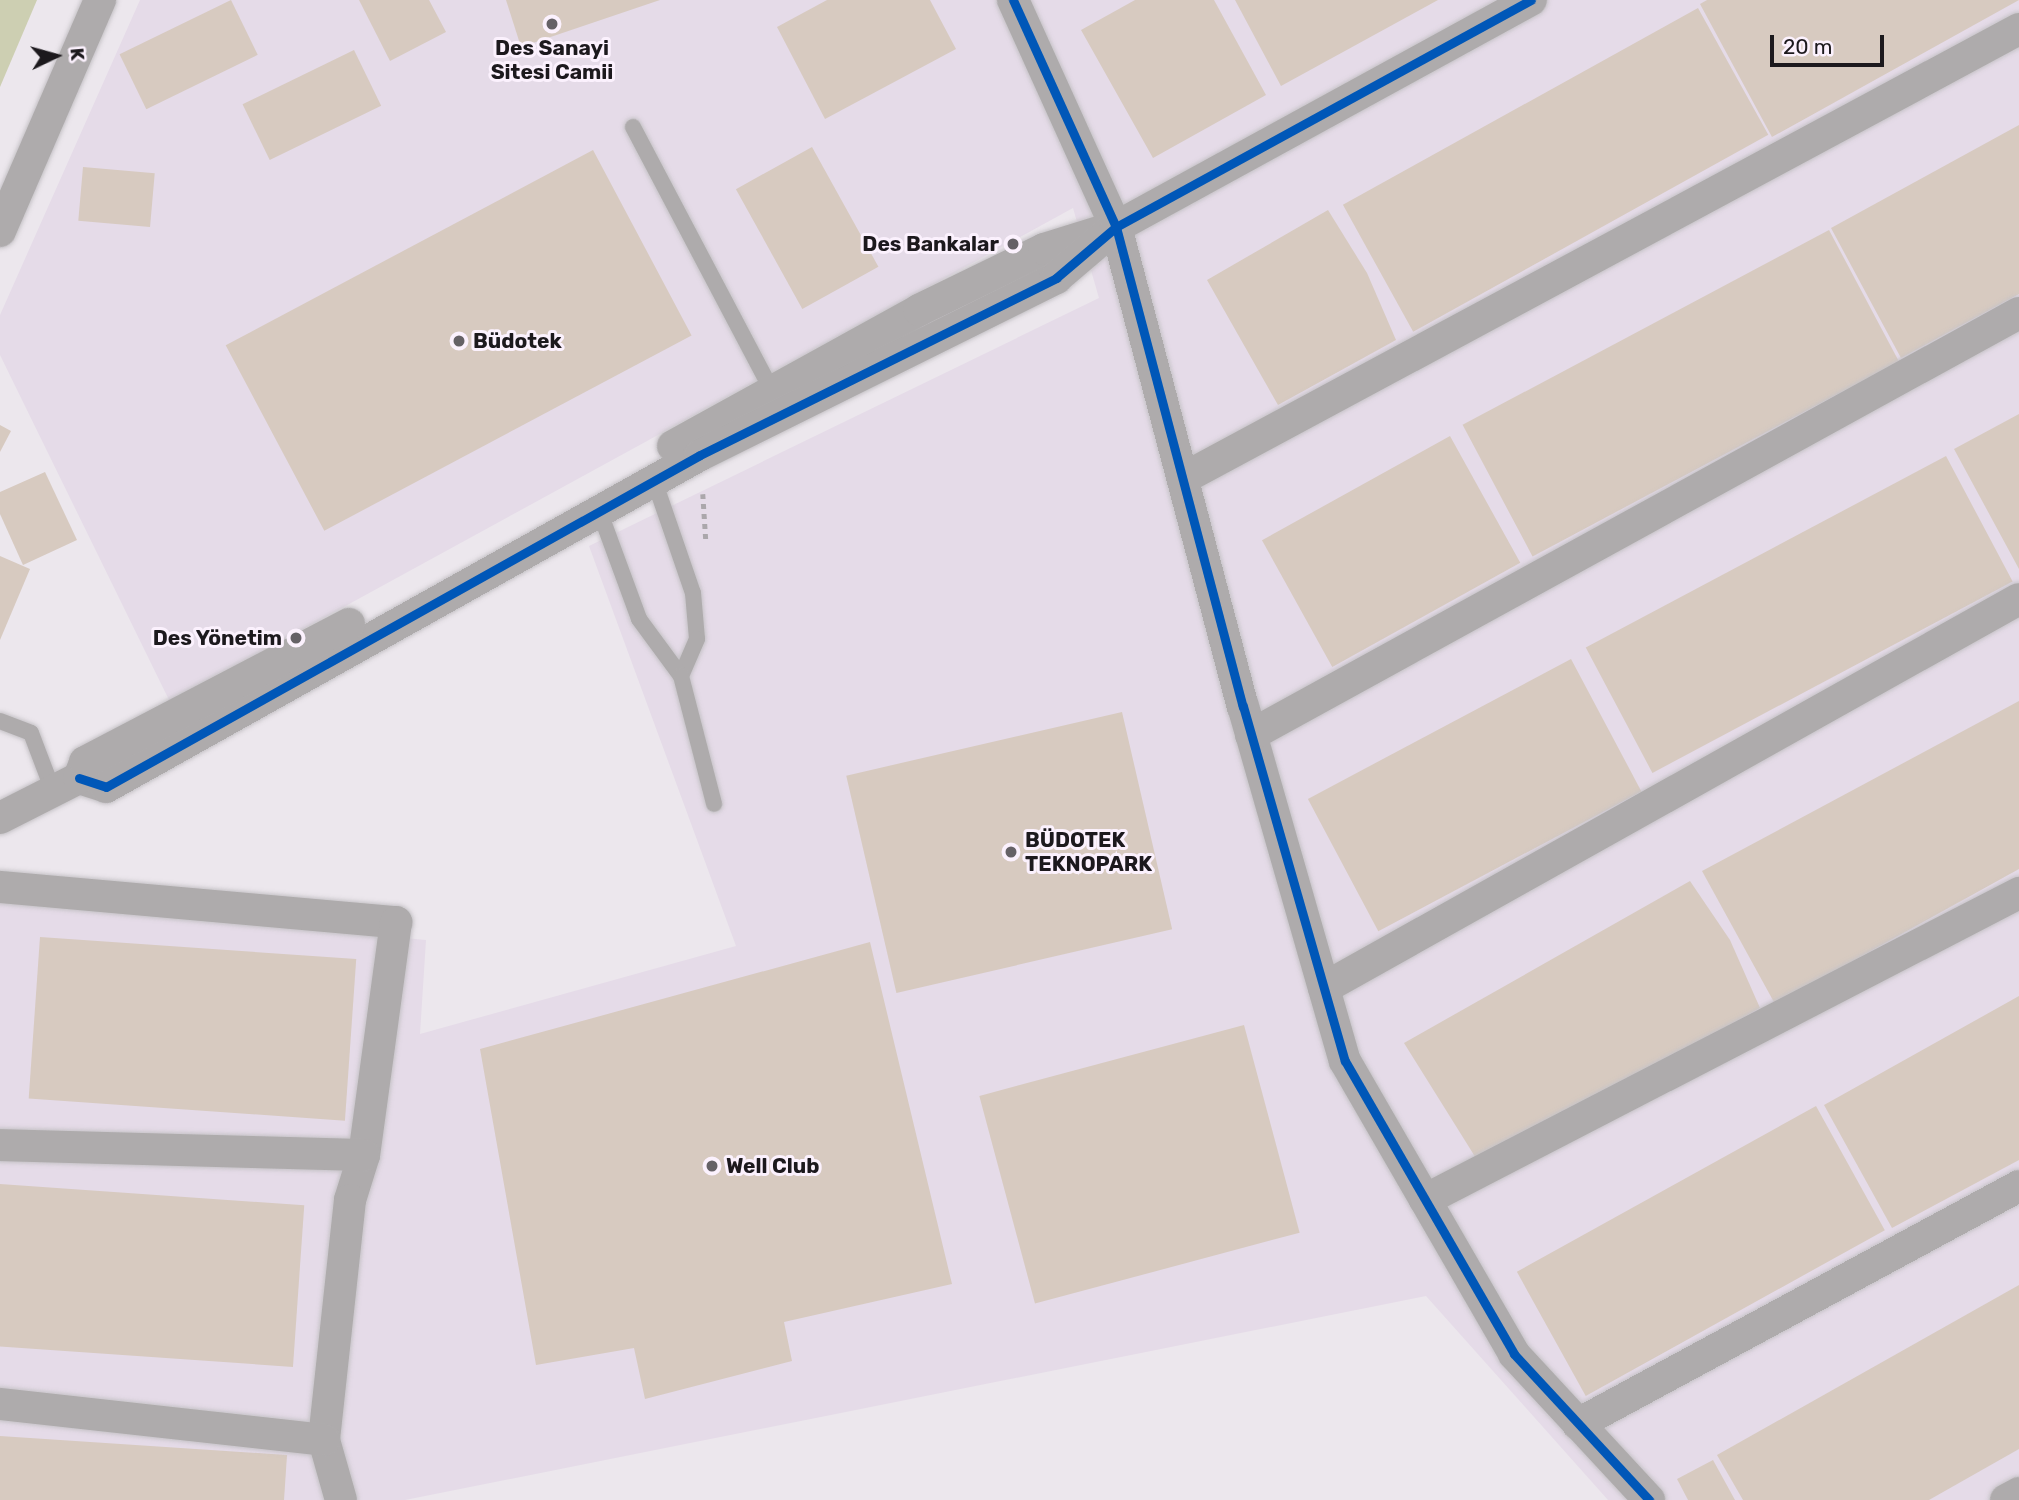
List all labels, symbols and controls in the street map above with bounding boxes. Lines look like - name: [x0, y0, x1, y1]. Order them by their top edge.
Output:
- marker: Des Sanayi Sitesi Camii: [544, 16, 560, 32]
- north arrow: [21, 21, 91, 91]
- scale bar: [1774, 21, 1888, 65]
- text: 20 m: [1783, 34, 1832, 59]
- place label: Des Sanayi Sitesi Camii: [491, 35, 613, 85]
- text: K: [65, 47, 89, 61]
- place label: Des Bankalar: [862, 231, 999, 257]
- marker: Des Bankalar: [1005, 236, 1021, 252]
- place label: Büdotek: [473, 328, 562, 354]
- marker: Büdotek: [451, 333, 467, 349]
- place label: Des Yönetim: [152, 625, 282, 651]
- marker: Des Yönetim: [288, 630, 304, 646]
- place label: BÜDOTEK TEKNOPARK: [1025, 827, 1152, 877]
- marker: BÜDOTEK TEKNOPARK: [1003, 844, 1019, 860]
- place label: Well Club: [726, 1153, 819, 1179]
- marker: Well Club: [704, 1158, 720, 1174]

